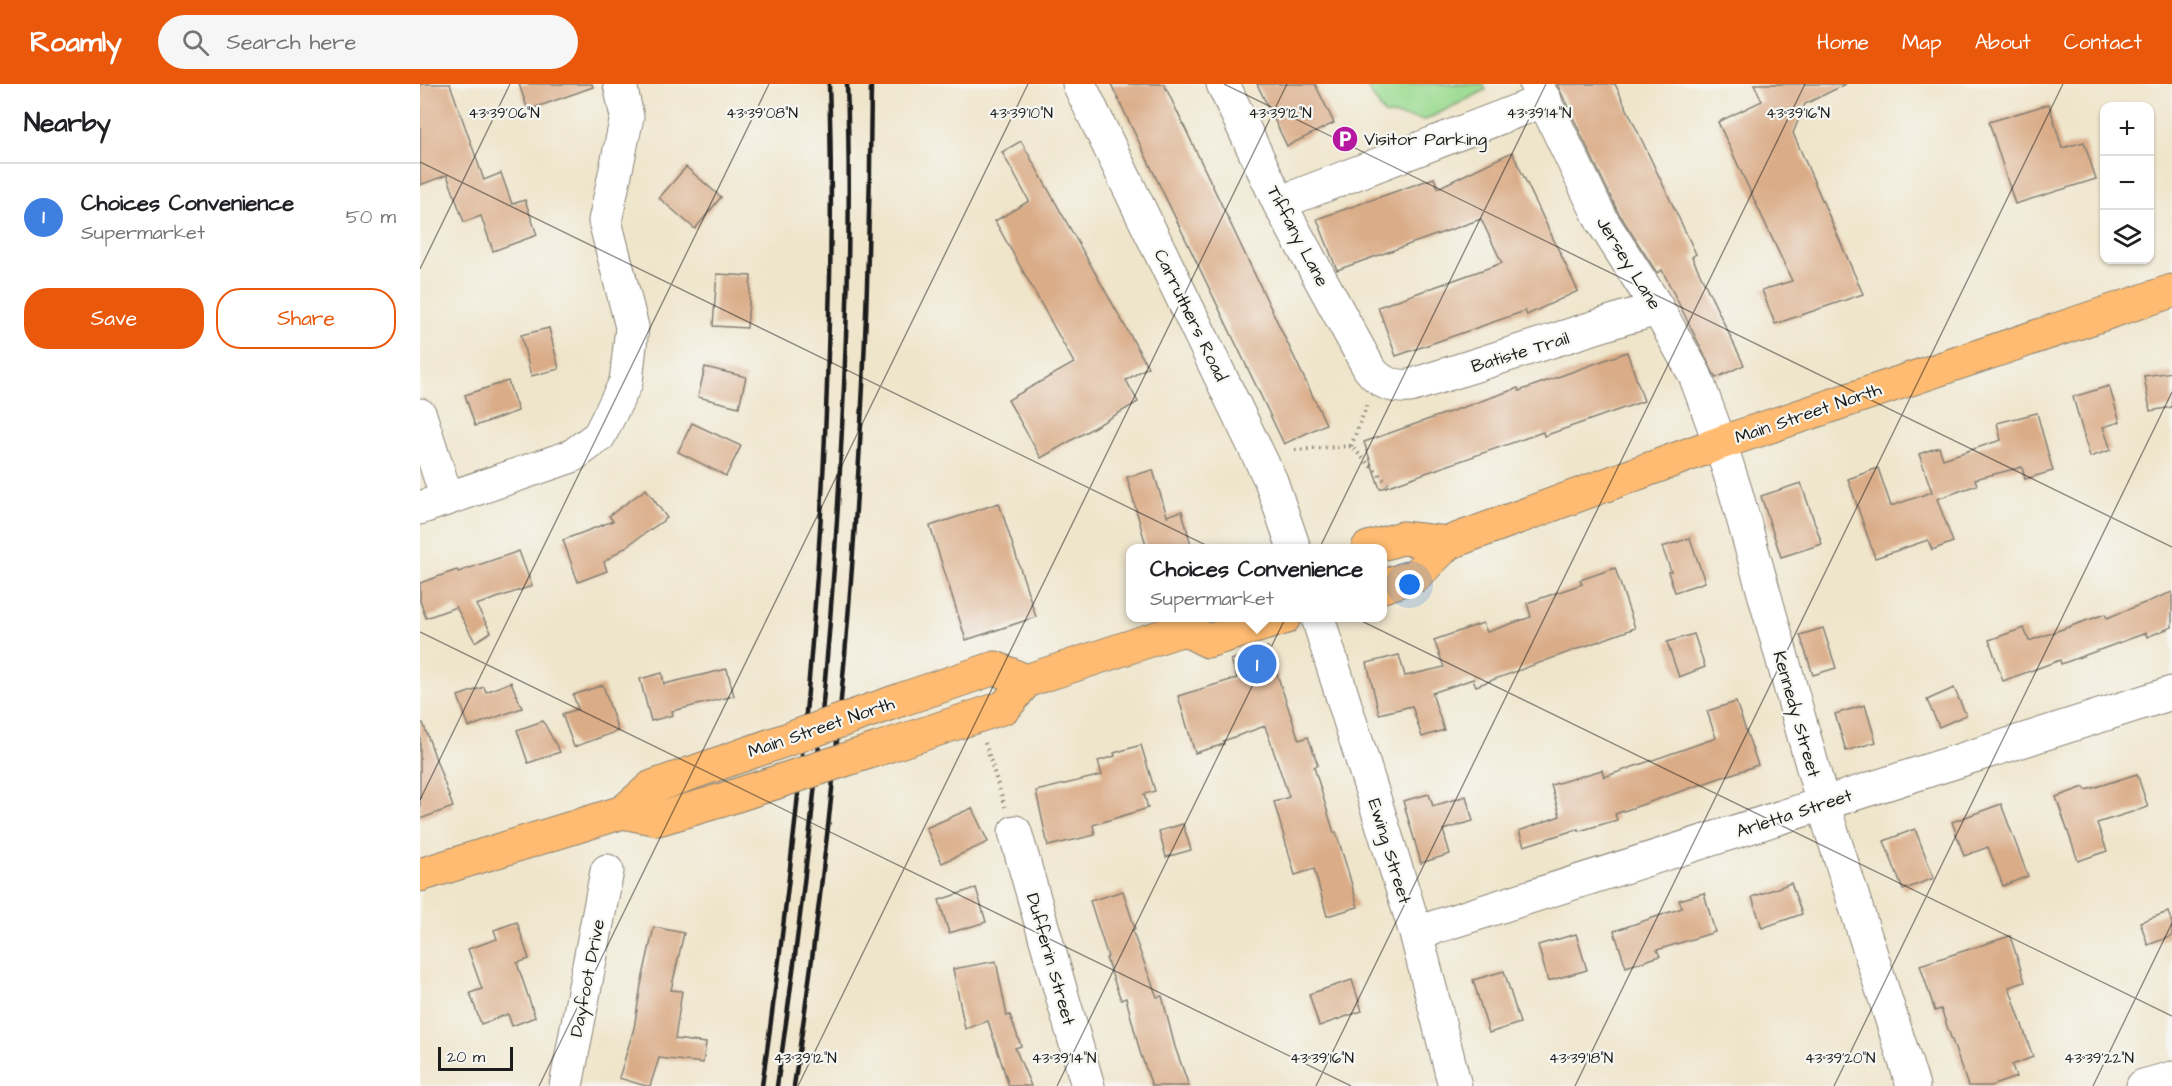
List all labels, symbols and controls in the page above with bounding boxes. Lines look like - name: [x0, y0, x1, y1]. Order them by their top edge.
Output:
- search box: [158, 15, 578, 69]
- text: Roamly: [30, 23, 122, 62]
- icon: search: [179, 26, 212, 59]
- text: Search here: [227, 27, 356, 58]
- text: Home: [1817, 28, 1869, 57]
- text: Map: [1902, 28, 1942, 57]
- text: About: [1975, 28, 2031, 57]
- text: Contact: [2064, 28, 2142, 57]
- map controls: [2100, 102, 2154, 264]
- button: +: [2100, 102, 2154, 156]
- text: 43°39'06"N: [468, 103, 540, 124]
- text: 43°39'08"N: [726, 103, 798, 124]
- text: 43°39'10"N: [989, 103, 1053, 124]
- text: 43°39'12"N: [1248, 103, 1312, 124]
- text: 43°39'14"N: [1507, 103, 1571, 124]
- text: 43°39'16"N: [1766, 103, 1830, 124]
- text: Nearby: [24, 105, 111, 141]
- parking icon: Visitor Parking: [1330, 124, 1360, 154]
- place label: Visitor Parking: [1364, 127, 1487, 153]
- button: −: [2100, 156, 2154, 210]
- street label: Tiffany Lane: [1260, 181, 1335, 292]
- text: Choices Convenience: [81, 188, 294, 219]
- text: 1: [42, 203, 45, 231]
- text: 50 m: [346, 203, 396, 231]
- button: layers: [2100, 210, 2154, 264]
- street label: Jersey Lane: [1589, 212, 1667, 315]
- text: Supermarket: [81, 219, 205, 247]
- street label: Carruthers Road: [1148, 245, 1233, 386]
- button: Save: [24, 288, 204, 349]
- button: Share: [216, 288, 396, 349]
- street label: Batiste Trail: [1468, 326, 1572, 379]
- street label: Main Street North: [1732, 377, 1885, 450]
- popup: [1126, 544, 1387, 622]
- text: Choices Convenience: [1150, 554, 1363, 585]
- your location: [1395, 570, 1424, 599]
- text: Supermarket: [1150, 585, 1274, 613]
- pin: 1: [1238, 642, 1276, 686]
- street label: Kennedy Street: [1766, 648, 1827, 781]
- street label: Main Street North: [745, 691, 898, 764]
- street label: Arletta Street: [1733, 783, 1856, 844]
- street label: Ewing Street: [1361, 795, 1418, 908]
- street label: Dufferin Street: [1020, 890, 1082, 1029]
- street label: Dayfoot Drive: [564, 917, 612, 1039]
- scale bar: [438, 1044, 513, 1072]
- text: 20 m: [447, 1046, 485, 1068]
- text: 43°39'12"N: [773, 1048, 837, 1069]
- text: 43°39'14"N: [1032, 1048, 1096, 1069]
- text: 43°39'16"N: [1290, 1048, 1354, 1069]
- text: 43°39'18"N: [1549, 1048, 1613, 1069]
- text: 43°39'20"N: [1805, 1048, 1875, 1069]
- text: 43°39'22"N: [2064, 1048, 2134, 1069]

